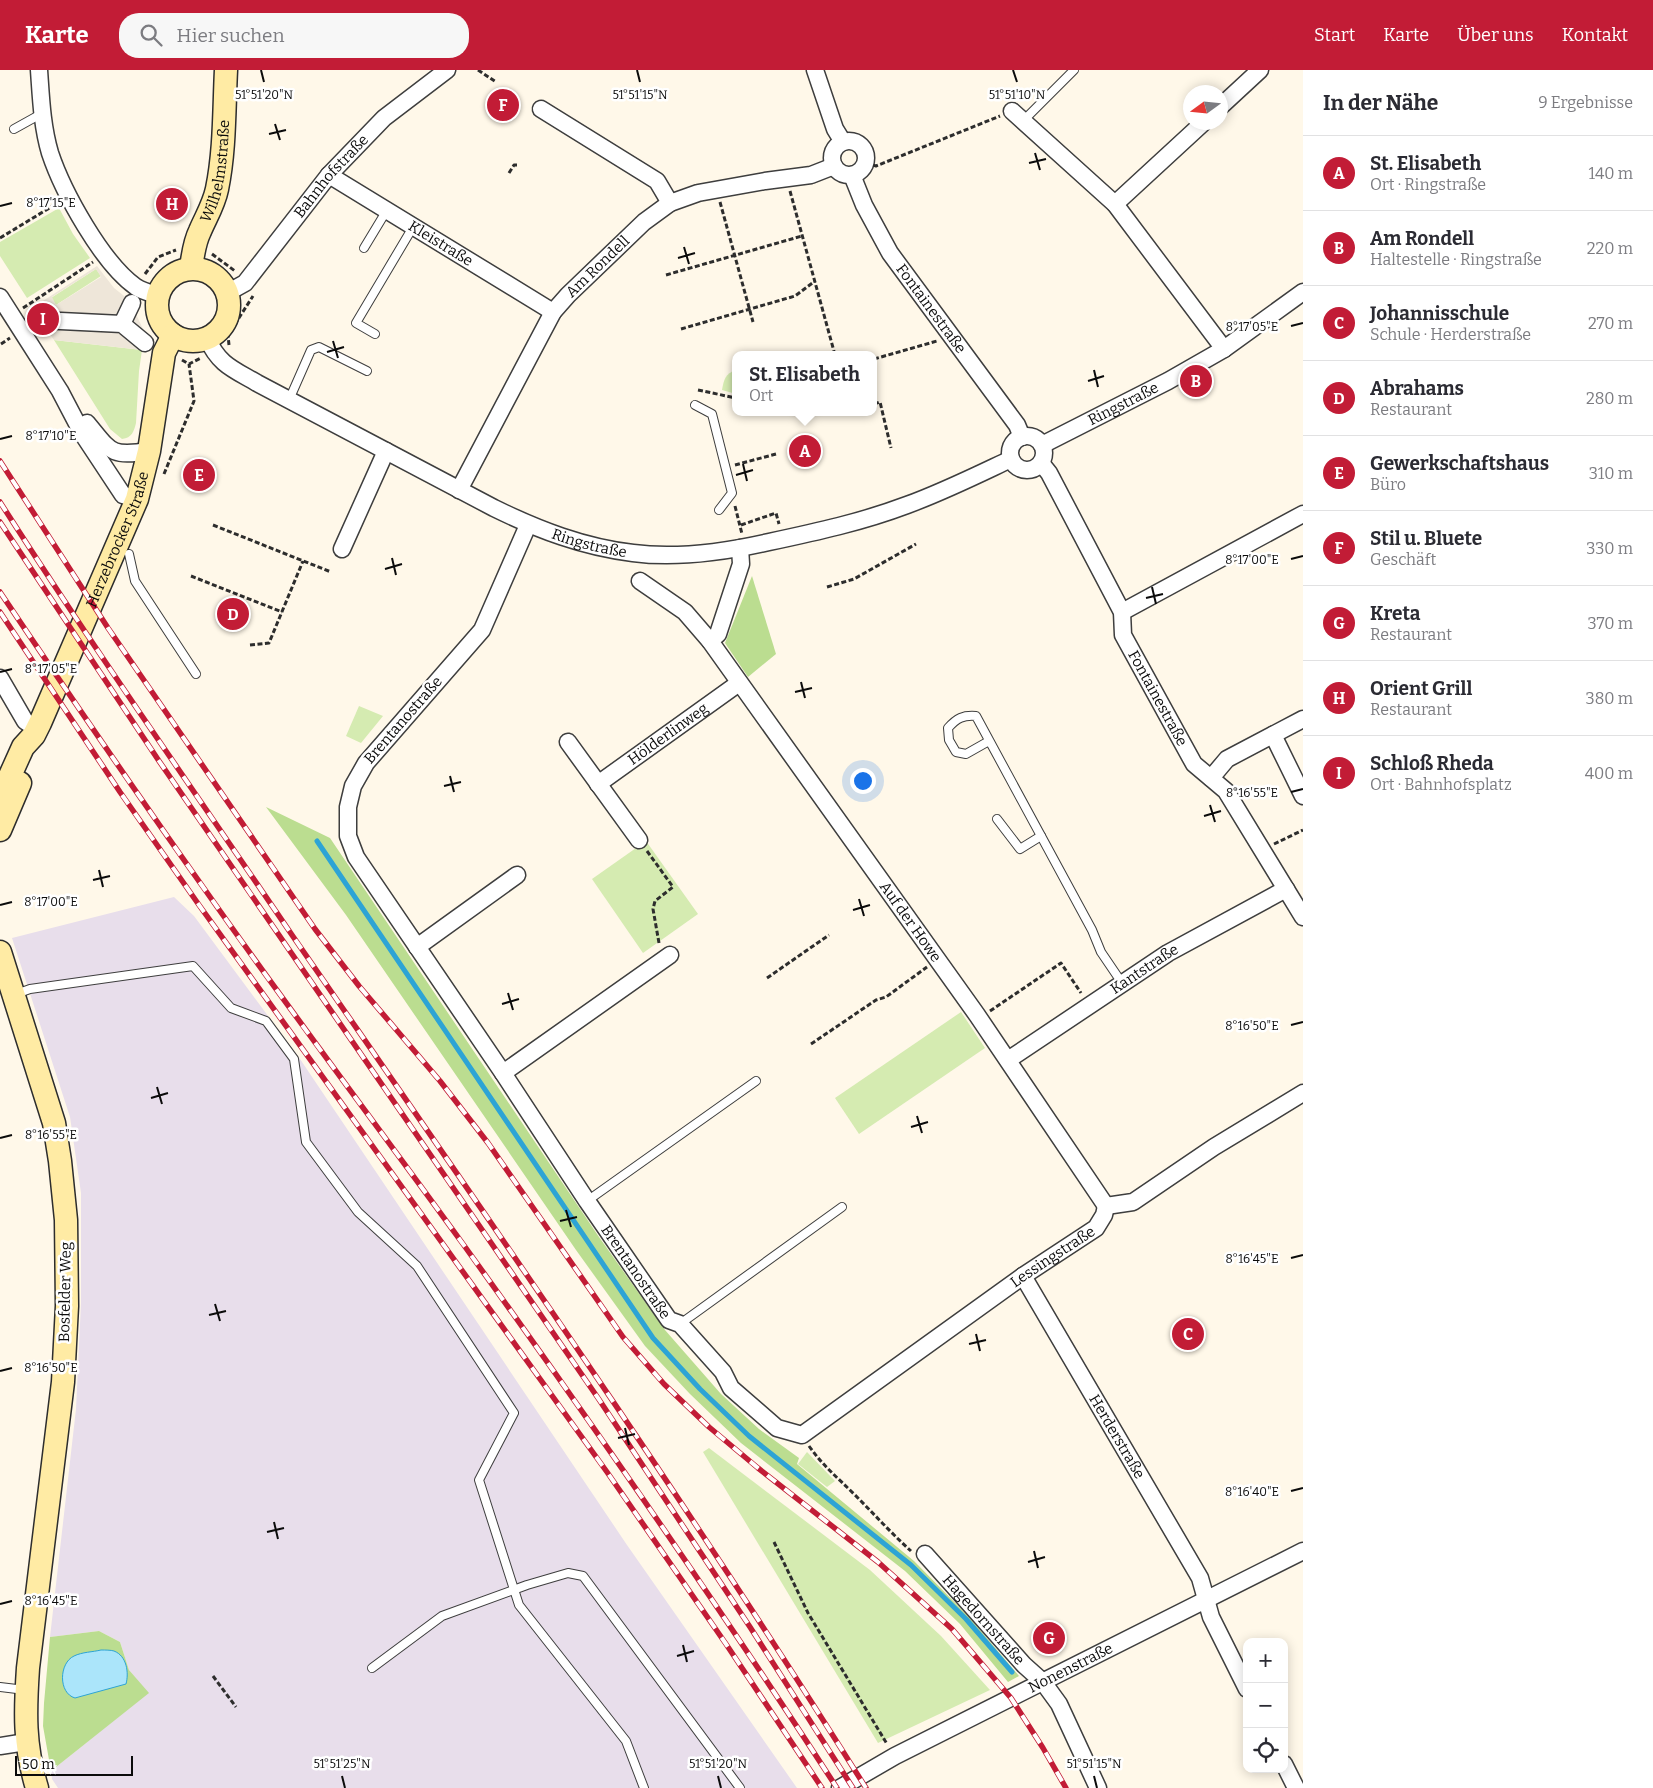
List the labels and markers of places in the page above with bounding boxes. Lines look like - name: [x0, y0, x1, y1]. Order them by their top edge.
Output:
- pin: F: [487, 86, 519, 124]
- pin: H: [156, 185, 188, 223]
- pin: I: [27, 300, 59, 338]
- pin: B: [1180, 362, 1212, 400]
- pin: A: [789, 432, 821, 470]
- pin: E: [183, 456, 215, 494]
- pin: D: [217, 595, 249, 633]
- pin: C: [1172, 1315, 1204, 1353]
- pin: G: [1033, 1619, 1065, 1657]

